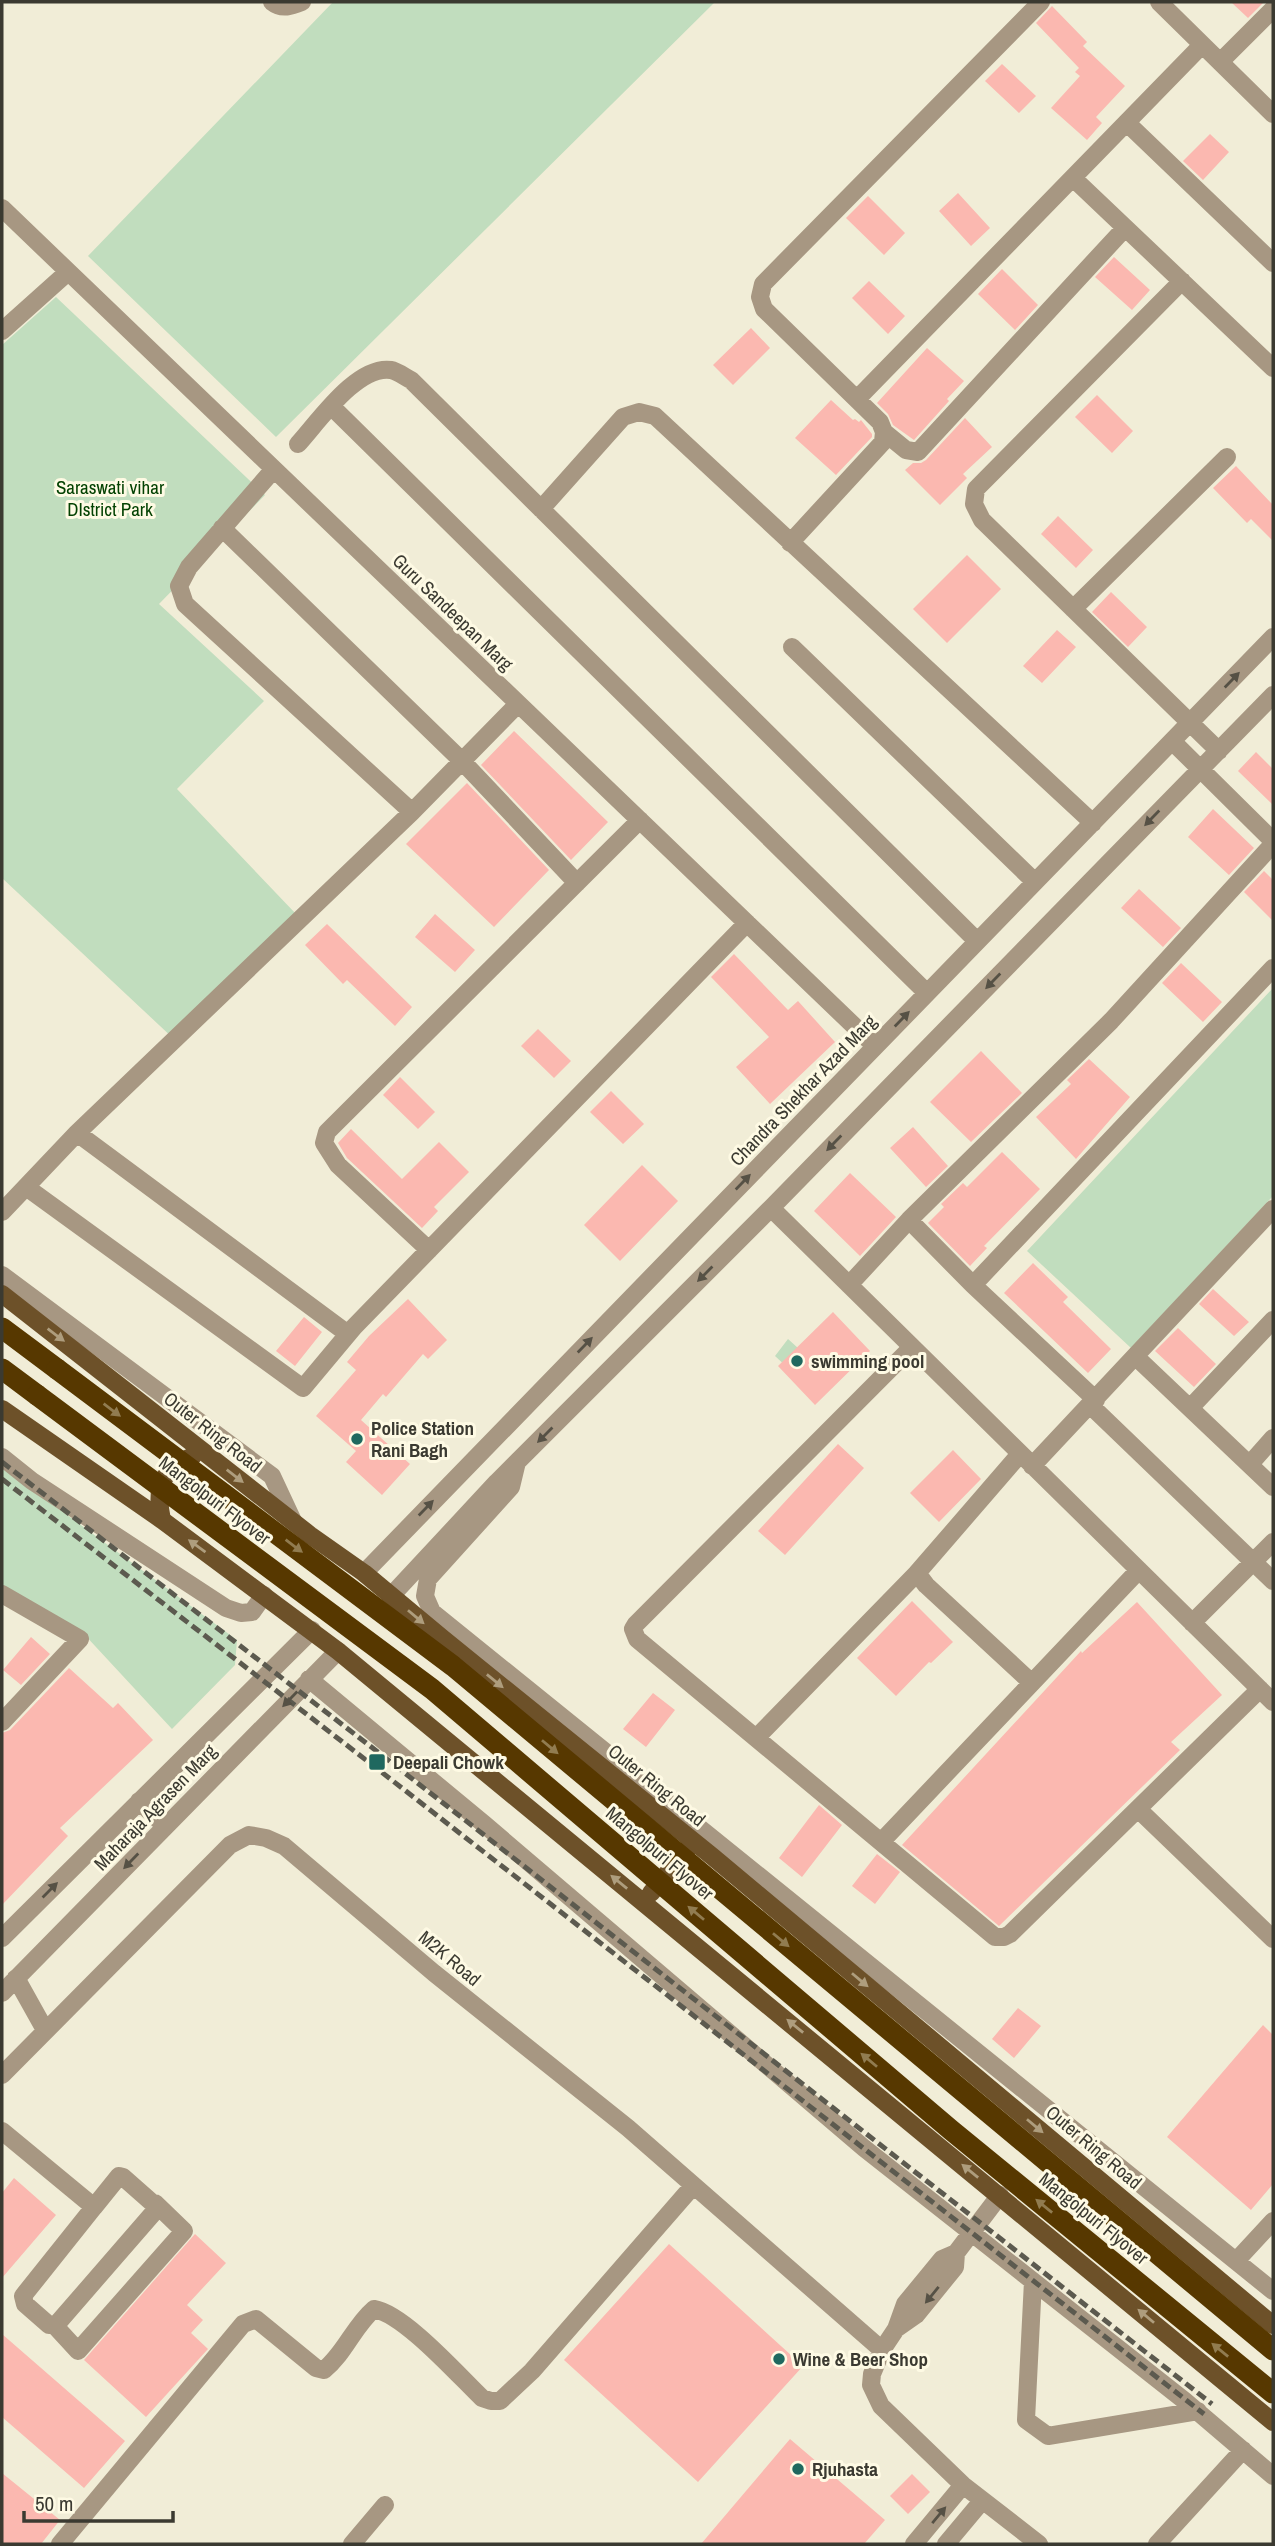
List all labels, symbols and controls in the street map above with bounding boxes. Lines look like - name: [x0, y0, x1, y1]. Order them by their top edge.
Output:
- park label: Saraswati vihar DIstrict Park: [56, 474, 165, 522]
- street label: Guru Sandeepan Marg: [387, 548, 519, 677]
- one-way arrow: [1223, 672, 1240, 688]
- one-way arrow: [1144, 810, 1161, 827]
- one-way arrow: [985, 973, 1001, 989]
- street label: Chandra Shekhar Azad Marg: [724, 1008, 882, 1171]
- one-way arrow: [893, 1011, 909, 1028]
- one-way arrow: [825, 1135, 842, 1152]
- one-way arrow: [735, 1174, 751, 1191]
- one-way arrow: [697, 1265, 714, 1282]
- one-way arrow: [47, 1328, 65, 1342]
- one-way arrow: [576, 1337, 592, 1354]
- place label: swimming pool: [811, 1348, 924, 1374]
- marker: swimming pool: [789, 1353, 805, 1369]
- street label: Outer Ring Road: [159, 1385, 267, 1479]
- one-way arrow: [103, 1403, 121, 1417]
- place label: Police Station Rani Bagh: [371, 1415, 474, 1463]
- one-way arrow: [536, 1426, 553, 1443]
- marker: Police Station Rani Bagh: [349, 1431, 365, 1447]
- street label: Mangolpuri Flyover: [154, 1449, 277, 1551]
- one-way arrow: [226, 1468, 244, 1483]
- one-way arrow: [418, 1500, 434, 1517]
- one-way arrow: [285, 1539, 303, 1553]
- one-way arrow: [188, 1540, 206, 1554]
- one-way arrow: [408, 1609, 425, 1624]
- one-way arrow: [486, 1673, 503, 1688]
- one-way arrow: [282, 1690, 298, 1707]
- street label: Maharaja Agrasen Marg: [88, 1738, 222, 1876]
- street label: Outer Ring Road: [603, 1738, 711, 1832]
- one-way arrow: [542, 1739, 559, 1754]
- place label: Deepali Chowk: [393, 1749, 504, 1775]
- marker: Deepali Chowk: [367, 1752, 387, 1772]
- street label: Mangolpuri Flyover: [601, 1800, 720, 1906]
- one-way arrow: [122, 1853, 139, 1870]
- one-way arrow: [610, 1874, 628, 1890]
- one-way arrow: [41, 1882, 58, 1898]
- one-way arrow: [687, 1905, 705, 1921]
- street label: M2K Road: [413, 1924, 487, 1992]
- one-way arrow: [772, 1932, 790, 1947]
- one-way arrow: [852, 1972, 869, 1987]
- one-way arrow: [786, 2019, 804, 2034]
- one-way arrow: [861, 2053, 878, 2068]
- street label: Outer Ring Road: [1041, 2099, 1147, 2195]
- one-way arrow: [1027, 2118, 1044, 2133]
- one-way arrow: [962, 2164, 979, 2179]
- street label: Mangolpuri Flyover: [1034, 2166, 1155, 2271]
- one-way arrow: [1036, 2199, 1053, 2214]
- one-way arrow: [925, 2286, 940, 2303]
- one-way arrow: [1137, 2309, 1154, 2324]
- one-way arrow: [1212, 2343, 1229, 2358]
- place label: Wine & Beer Shop: [793, 2346, 928, 2372]
- marker: Wine & Beer Shop: [771, 2351, 787, 2367]
- place label: Rjuhasta: [812, 2456, 878, 2482]
- marker: Rjuhasta: [790, 2461, 806, 2477]
- scale bar: [24, 2480, 173, 2524]
- text: 50 m: [35, 2489, 73, 2518]
- one-way arrow: [931, 2506, 946, 2524]

